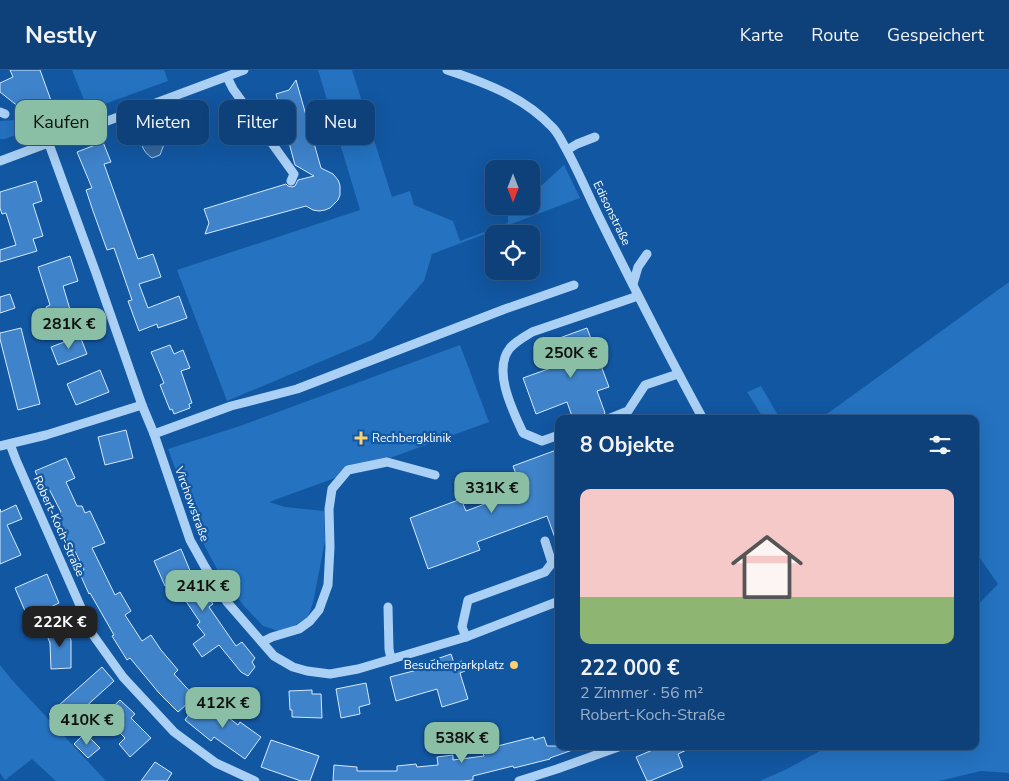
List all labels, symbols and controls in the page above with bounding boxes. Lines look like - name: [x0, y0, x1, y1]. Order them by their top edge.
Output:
- text: Nestly: [25, 19, 97, 51]
- text: Karte: [740, 23, 783, 47]
- text: Route: [811, 23, 859, 47]
- text: Gespeichert: [887, 23, 984, 47]
- chip: Kaufen: [15, 100, 107, 145]
- chip: Mieten: [117, 100, 209, 145]
- chip: Filter: [219, 100, 296, 145]
- chip: Neu: [306, 100, 375, 145]
- north arrow: [485, 160, 540, 215]
- map controls: [485, 160, 540, 280]
- street label: Edisonstraße: [589, 178, 635, 248]
- button: locate: [485, 225, 540, 280]
- pin: 281K €: [28, 308, 110, 350]
- text: 281K €: [42, 313, 96, 335]
- pin: 250K €: [530, 336, 612, 379]
- text: 250K €: [544, 342, 598, 364]
- place label: Rechbergklinik: [372, 430, 452, 446]
- marker: Rechbergklinik: [354, 431, 368, 445]
- text: 8 Objekte: [580, 431, 674, 459]
- icon: filters: [926, 431, 954, 459]
- street label: Virchowstraße: [171, 463, 213, 544]
- pin: 331K €: [451, 472, 533, 514]
- street label: Robert-Koch-Straße: [30, 473, 88, 579]
- text: 331K €: [465, 477, 519, 499]
- icon: home: [722, 522, 812, 612]
- pin: 241K €: [162, 570, 244, 612]
- text: 241K €: [176, 575, 230, 597]
- pin: 222K €: [19, 606, 101, 648]
- text: 222K €: [33, 611, 87, 633]
- text: 222 000 €: [580, 654, 680, 682]
- place label: Besucherparkplatz: [404, 657, 504, 673]
- marker: Besucherparkplatz: [508, 659, 520, 671]
- text: 2 Zimmer · 56 m²: [580, 682, 703, 704]
- pin: 412K €: [182, 686, 264, 729]
- text: 412K €: [196, 692, 250, 714]
- pin: 410K €: [46, 704, 128, 746]
- text: Robert-Koch-Straße: [580, 704, 725, 726]
- text: 410K €: [60, 709, 114, 731]
- pin: 538K €: [421, 722, 503, 764]
- text: 538K €: [435, 727, 489, 749]

